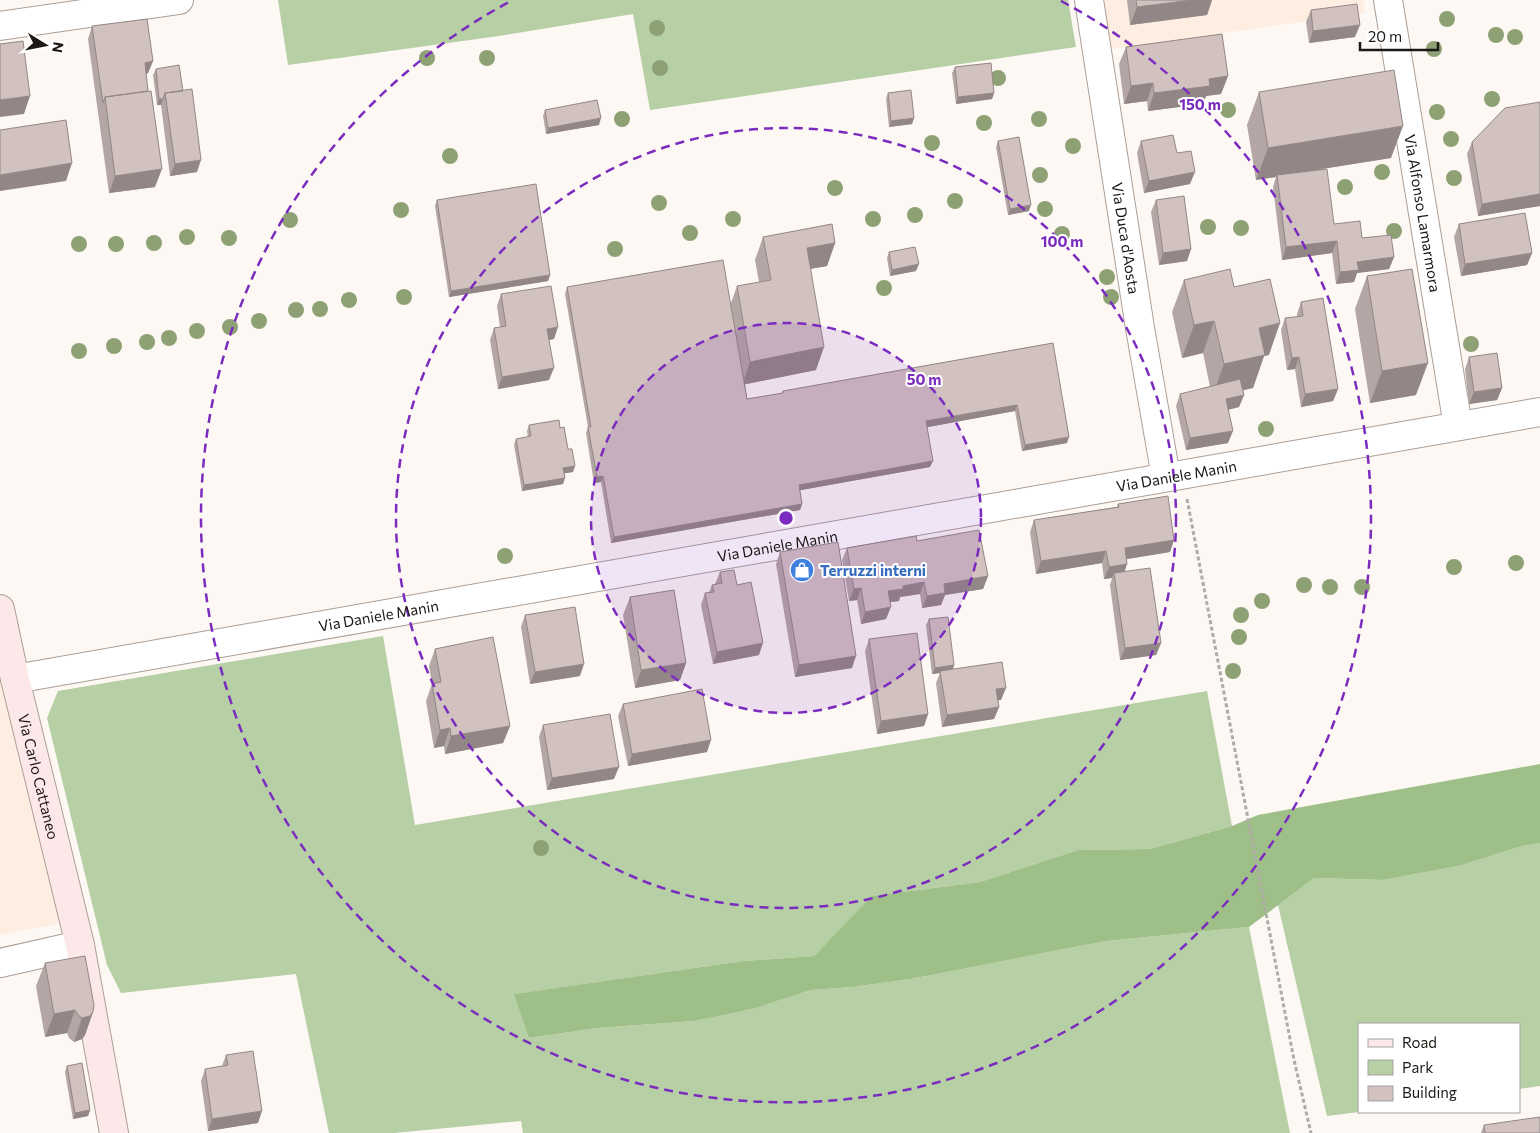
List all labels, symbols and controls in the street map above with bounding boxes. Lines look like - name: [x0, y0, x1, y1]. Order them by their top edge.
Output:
- north arrow: [20, 20, 70, 70]
- scale bar: [1360, 20, 1438, 52]
- text: 20 m: [1368, 27, 1402, 45]
- text: N: [49, 41, 68, 54]
- text: 150 m: [1179, 95, 1221, 113]
- street label: Via Alfonso Lamarmora: [1401, 133, 1445, 294]
- street label: Via Duca d'Aosta: [1108, 181, 1144, 295]
- text: 100 m: [1041, 232, 1083, 250]
- text: 50 m: [907, 370, 941, 388]
- street label: Via Daniele Manin: [1115, 456, 1238, 495]
- centre of rings: [777, 509, 795, 527]
- street label: Via Daniele Manin: [716, 526, 839, 565]
- shop icon: Terruzzi interni: [789, 557, 815, 583]
- place label: Terruzzi interni: [820, 561, 926, 579]
- street label: Via Daniele Manin: [317, 596, 440, 635]
- street label: Via Carlo Cattaneo: [15, 712, 63, 841]
- legend: [1358, 1023, 1520, 1113]
- text: Road: [1402, 1033, 1437, 1051]
- text: Park: [1402, 1058, 1433, 1076]
- text: Building: [1402, 1083, 1457, 1101]

